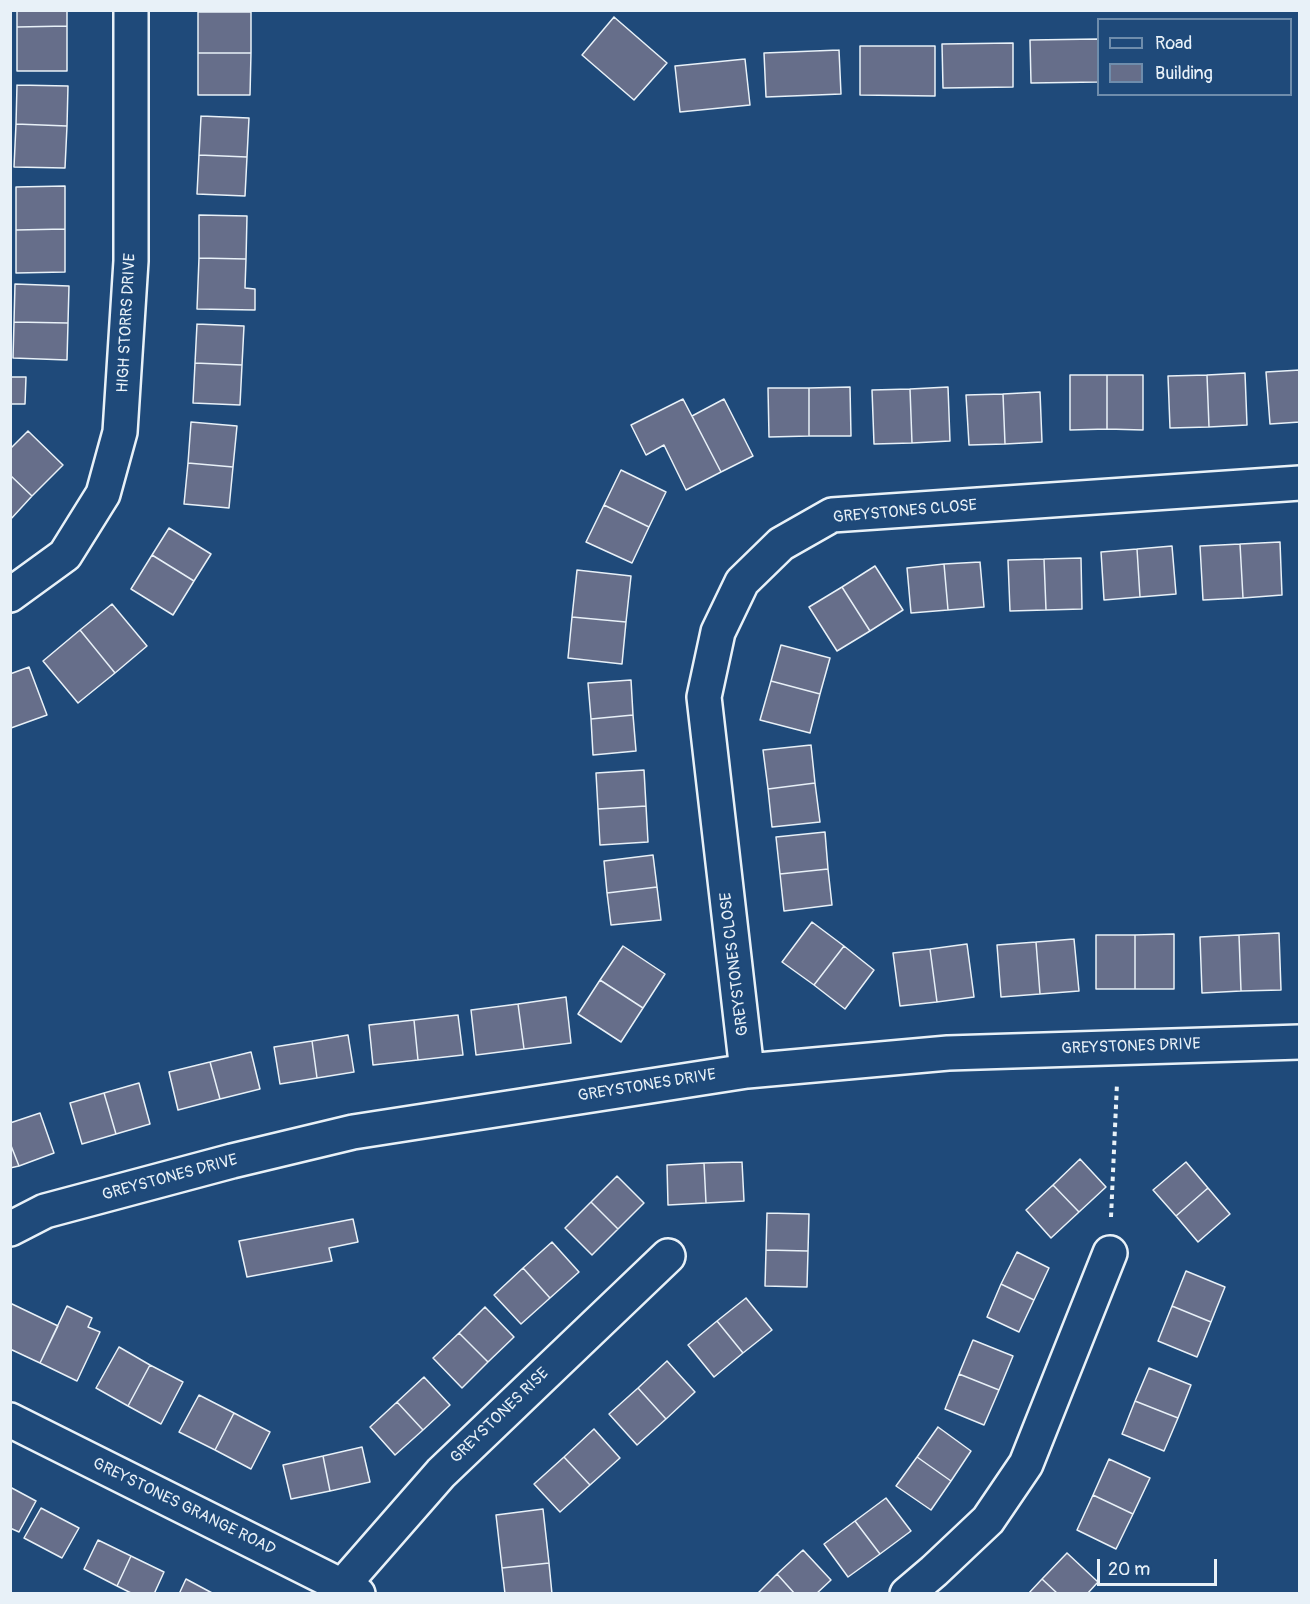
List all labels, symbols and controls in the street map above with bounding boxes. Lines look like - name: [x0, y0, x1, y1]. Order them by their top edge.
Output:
- legend: [1097, 18, 1292, 96]
- text: Road: [1155, 32, 1192, 55]
- text: Building: [1155, 62, 1213, 85]
- street label: HIGH STORRS DRIVE: [114, 253, 140, 393]
- street label: GREYSTONES CLOSE: [832, 496, 978, 528]
- street label: GREYSTONES CLOSE: [717, 891, 753, 1037]
- street label: GREYSTONES DRIVE: [1061, 1035, 1201, 1059]
- street label: GREYSTONES DRIVE: [577, 1066, 717, 1106]
- street label: GREYSTONES DRIVE: [100, 1151, 240, 1205]
- street label: GREYSTONES RISE: [447, 1364, 553, 1468]
- street label: GREYSTONES GRANGE ROAD: [89, 1454, 279, 1560]
- scale bar: [1100, 1547, 1220, 1585]
- text: 20 m: [1108, 1558, 1150, 1581]

